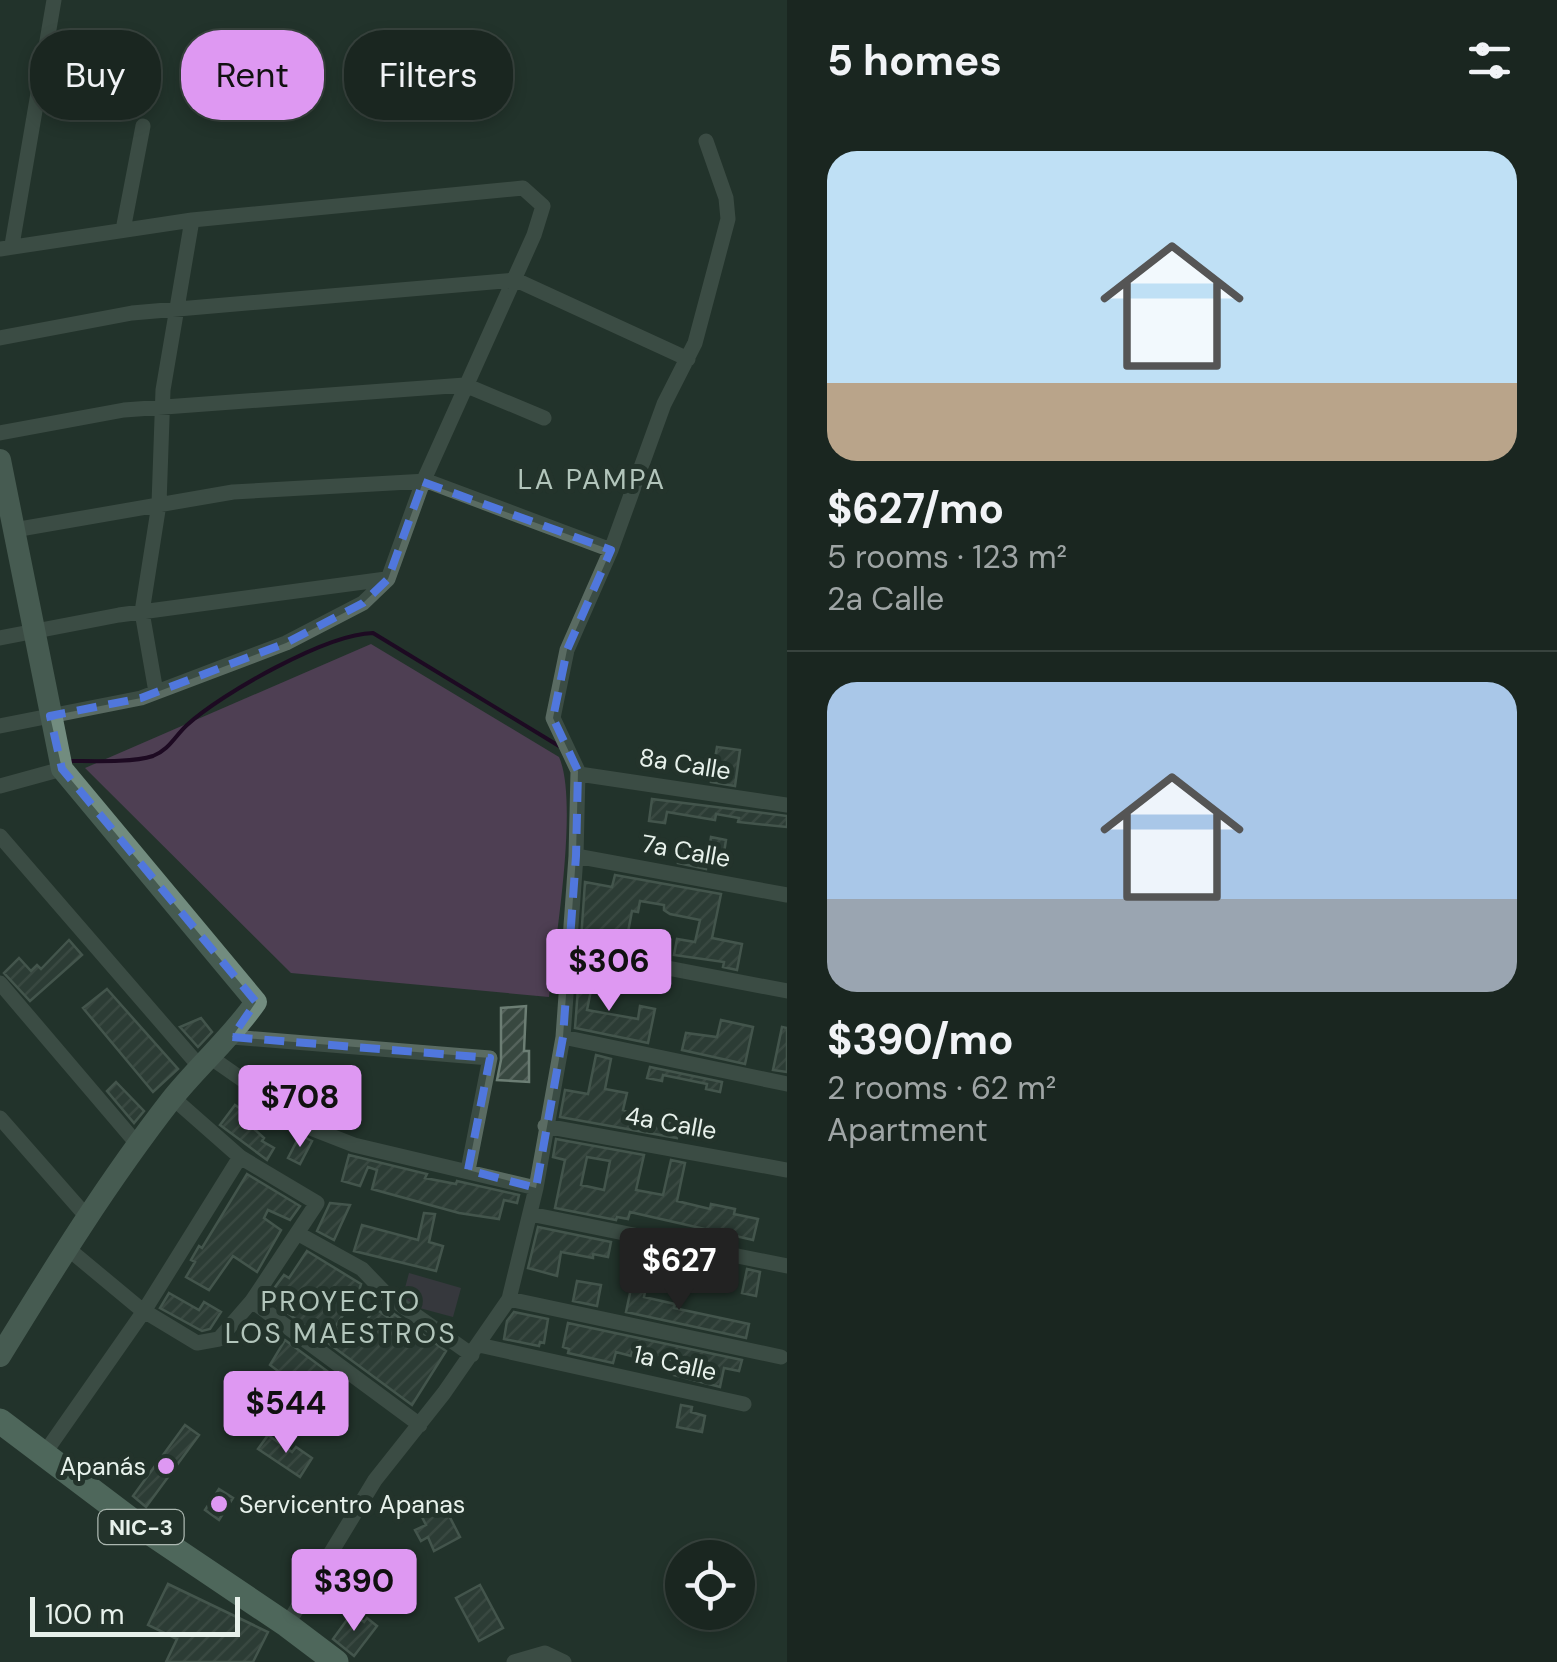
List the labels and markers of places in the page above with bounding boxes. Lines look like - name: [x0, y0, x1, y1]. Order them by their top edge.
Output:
- pin: $306: [550, 929, 668, 1014]
- pin: $708: [241, 1065, 359, 1150]
- pin: $627: [620, 1228, 738, 1313]
- pin: $544: [227, 1371, 345, 1456]
- place label: Apanás: [60, 1450, 146, 1483]
- marker: Apanás: [155, 1455, 177, 1477]
- place label: Servicentro Apanas: [239, 1488, 465, 1521]
- marker: Servicentro Apanas: [208, 1493, 230, 1515]
- pin: $390: [295, 1549, 413, 1634]

